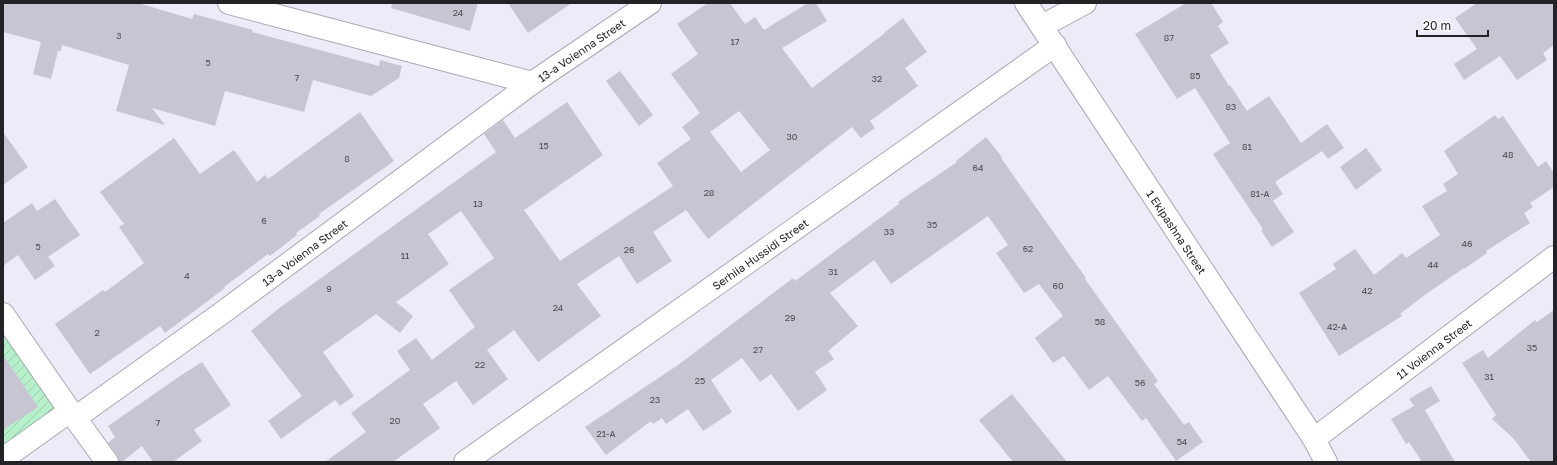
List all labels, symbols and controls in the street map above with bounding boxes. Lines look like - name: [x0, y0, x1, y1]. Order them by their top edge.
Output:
- house number: 24: [453, 7, 464, 18]
- scale bar: [1417, 12, 1488, 38]
- street label: 13-a Voienna Street: [535, 15, 627, 84]
- text: 20 m: [1423, 18, 1451, 33]
- house number: 3: [116, 30, 122, 41]
- house number: 87: [1164, 32, 1174, 43]
- house number: 17: [730, 36, 740, 47]
- house number: 5: [205, 57, 211, 68]
- house number: 85: [1190, 70, 1200, 81]
- house number: 7: [295, 72, 300, 83]
- house number: 32: [872, 73, 882, 84]
- house number: 83: [1226, 101, 1236, 112]
- house number: 30: [787, 131, 798, 142]
- house number: 15: [539, 140, 549, 151]
- house number: 81: [1242, 141, 1253, 152]
- house number: 48: [1503, 149, 1513, 160]
- house number: 8: [344, 153, 350, 164]
- house number: 64: [973, 162, 984, 173]
- house number: 28: [704, 187, 714, 198]
- street label: 1 Ekipashna Street: [1145, 187, 1209, 276]
- house number: 81-А: [1250, 188, 1270, 199]
- house number: 13: [473, 198, 483, 209]
- house number: 6: [261, 215, 267, 226]
- street label: Serhiia Hussidi Street: [709, 215, 810, 292]
- street label: 13-a Voienna Street: [259, 216, 349, 288]
- house number: 35: [927, 219, 937, 230]
- house number: 33: [884, 226, 894, 237]
- house number: 46: [1462, 238, 1472, 249]
- house number: 5: [35, 241, 41, 252]
- house number: 62: [1023, 243, 1033, 254]
- house number: 26: [624, 244, 634, 255]
- house number: 11: [401, 250, 410, 261]
- house number: 44: [1428, 259, 1439, 270]
- house number: 31: [828, 266, 838, 277]
- house number: 4: [184, 270, 190, 281]
- house number: 60: [1052, 280, 1064, 291]
- house number: 9: [326, 283, 332, 294]
- house number: 42: [1362, 285, 1372, 296]
- house number: 24: [553, 302, 564, 313]
- house number: 29: [785, 312, 795, 323]
- house number: 58: [1095, 316, 1105, 327]
- street label: 11 Voienna Street: [1393, 316, 1474, 381]
- house number: 42-А: [1327, 321, 1347, 332]
- house number: 2: [94, 327, 100, 338]
- house number: 35: [1527, 342, 1537, 353]
- house number: 27: [753, 344, 763, 355]
- house number: 22: [475, 359, 485, 370]
- house number: 31: [1484, 371, 1494, 382]
- house number: 25: [695, 375, 705, 386]
- house number: 56: [1135, 377, 1145, 388]
- house number: 23: [650, 394, 660, 405]
- house number: 20: [390, 415, 401, 426]
- house number: 7: [156, 417, 161, 428]
- house number: 21-А: [596, 428, 616, 439]
- house number: 54: [1177, 436, 1188, 447]

